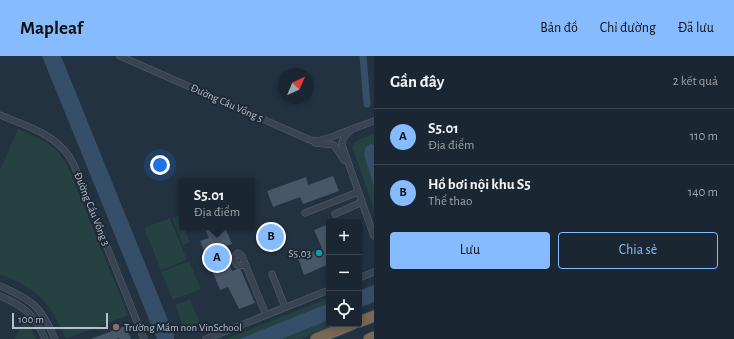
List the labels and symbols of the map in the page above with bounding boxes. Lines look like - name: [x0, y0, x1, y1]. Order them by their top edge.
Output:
- north arrow: [278, 68, 314, 104]
- street label: Đường Cầu Vồng 5: [189, 82, 265, 124]
- your location: [150, 155, 170, 175]
- street label: Đường Cầu Vồng 3: [72, 171, 112, 248]
- pin: B: [258, 222, 284, 252]
- pin: A: [204, 243, 230, 273]
- place label: S5.03: [288, 248, 311, 259]
- marker: S5.03: [314, 248, 324, 258]
- scale bar: [12, 311, 108, 330]
- marker: Trường Mầm non VinSchool: [111, 322, 121, 332]
- place label: Trường Mầm non VinSchool: [124, 322, 242, 333]

